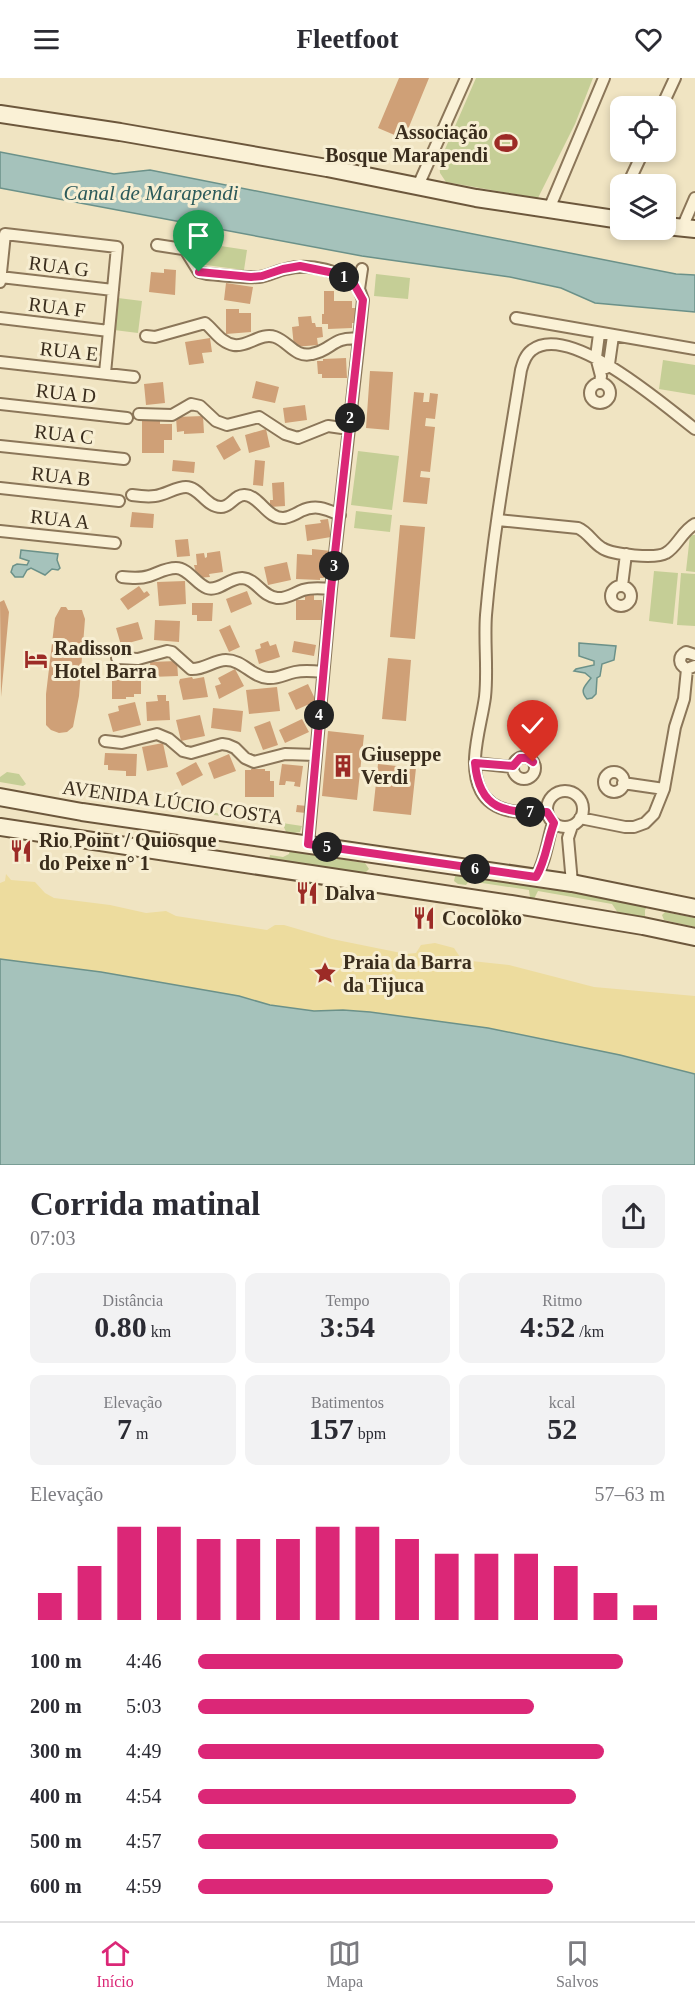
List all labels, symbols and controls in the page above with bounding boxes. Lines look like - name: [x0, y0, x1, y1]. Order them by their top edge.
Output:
- icon: menu: [30, 23, 63, 56]
- icon: heart: [632, 23, 665, 56]
- text: Fleetfoot: [297, 24, 398, 54]
- map controls: [610, 96, 676, 240]
- button: locate: [610, 96, 676, 162]
- place label: Associação Bosque Marapendi: [325, 121, 488, 167]
- sports icon: Associação Bosque Marapendi: [493, 130, 519, 156]
- button: layers: [610, 174, 676, 240]
- water label: Canal de Marapendi: [64, 181, 239, 205]
- pin: [173, 210, 224, 272]
- icon: arrive: [182, 219, 215, 252]
- street label: RUA G: [28, 251, 90, 281]
- pin: 1: [329, 262, 359, 292]
- text: 1: [340, 268, 348, 285]
- street label: RUA F: [27, 293, 87, 321]
- street label: RUA E: [39, 337, 99, 365]
- street label: RUA D: [35, 379, 97, 407]
- pin: 2: [335, 403, 365, 433]
- text: 2: [346, 409, 354, 426]
- street label: RUA C: [33, 420, 95, 448]
- street label: RUA B: [30, 462, 92, 490]
- street label: RUA A: [29, 505, 91, 533]
- pin: 3: [319, 551, 349, 581]
- text: 3: [330, 557, 338, 574]
- place label: Radisson Hotel Barra: [54, 637, 157, 682]
- hotel icon: Radisson Hotel Barra: [23, 646, 49, 672]
- pin: 4: [304, 700, 334, 730]
- pin: [507, 700, 558, 762]
- text: 4: [315, 706, 323, 723]
- icon: check: [516, 709, 549, 742]
- place label: Giuseppe Verdi: [361, 743, 441, 788]
- building icon: Giuseppe Verdi: [330, 753, 356, 779]
- street label: AVENIDA LÚCIO COSTA: [61, 775, 285, 828]
- pin: 7: [515, 797, 545, 827]
- text: 7: [526, 803, 534, 820]
- place label: Rio Point / Quiosque do Peixe n° 1: [39, 829, 216, 874]
- pin: 5: [312, 832, 342, 862]
- restaurant icon: Rio Point / Quiosque do Peixe n° 1: [8, 838, 34, 864]
- text: 5: [323, 838, 331, 855]
- pin: 6: [460, 854, 490, 884]
- text: 6: [471, 860, 479, 877]
- restaurant icon: Dalva: [294, 880, 320, 906]
- place label: Dalva: [325, 882, 375, 904]
- restaurant icon: Cocoloko: [411, 905, 437, 931]
- place label: Cocoloko: [442, 907, 522, 929]
- place label: Praia da Barra da Tijuca: [343, 951, 472, 997]
- place icon: Praia da Barra da Tijuca: [312, 960, 338, 986]
- button: share: [602, 1185, 665, 1248]
- text: Corrida matinal: [30, 1186, 260, 1222]
- text: 07:03: [30, 1227, 76, 1249]
- text: Distância: [103, 1292, 163, 1309]
- text: Tempo: [325, 1292, 370, 1309]
- text: Ritmo: [542, 1292, 582, 1309]
- text: 0.80: [94, 1310, 147, 1343]
- text: 3:54: [320, 1310, 375, 1343]
- text: 4:52: [520, 1310, 575, 1343]
- text: km: [147, 1323, 171, 1340]
- text: /km: [575, 1323, 604, 1340]
- text: Elevação: [104, 1394, 162, 1411]
- text: Batimentos: [311, 1394, 384, 1411]
- text: kcal: [549, 1394, 575, 1411]
- text: 7: [117, 1412, 132, 1445]
- text: 157: [309, 1412, 354, 1445]
- text: 52: [547, 1412, 577, 1445]
- text: m: [132, 1425, 149, 1442]
- text: bpm: [354, 1425, 386, 1442]
- text: Elevação: [30, 1483, 103, 1505]
- text: 57–63 m: [594, 1483, 665, 1505]
- text: 100 m: [30, 1650, 82, 1672]
- text: 4:46: [126, 1650, 162, 1672]
- text: 200 m: [30, 1695, 82, 1717]
- text: 5:03: [126, 1695, 162, 1717]
- text: 300 m: [30, 1740, 82, 1762]
- text: 4:49: [126, 1740, 162, 1762]
- text: 400 m: [30, 1785, 82, 1807]
- text: 4:54: [126, 1785, 162, 1807]
- text: 500 m: [30, 1830, 82, 1852]
- text: 4:57: [126, 1830, 162, 1852]
- text: 600 m: [30, 1875, 82, 1897]
- text: 4:59: [126, 1875, 162, 1897]
- tab: Início: [96, 1937, 134, 1991]
- tab: Mapa: [327, 1937, 363, 1991]
- tab: Salvos: [556, 1937, 599, 1991]

